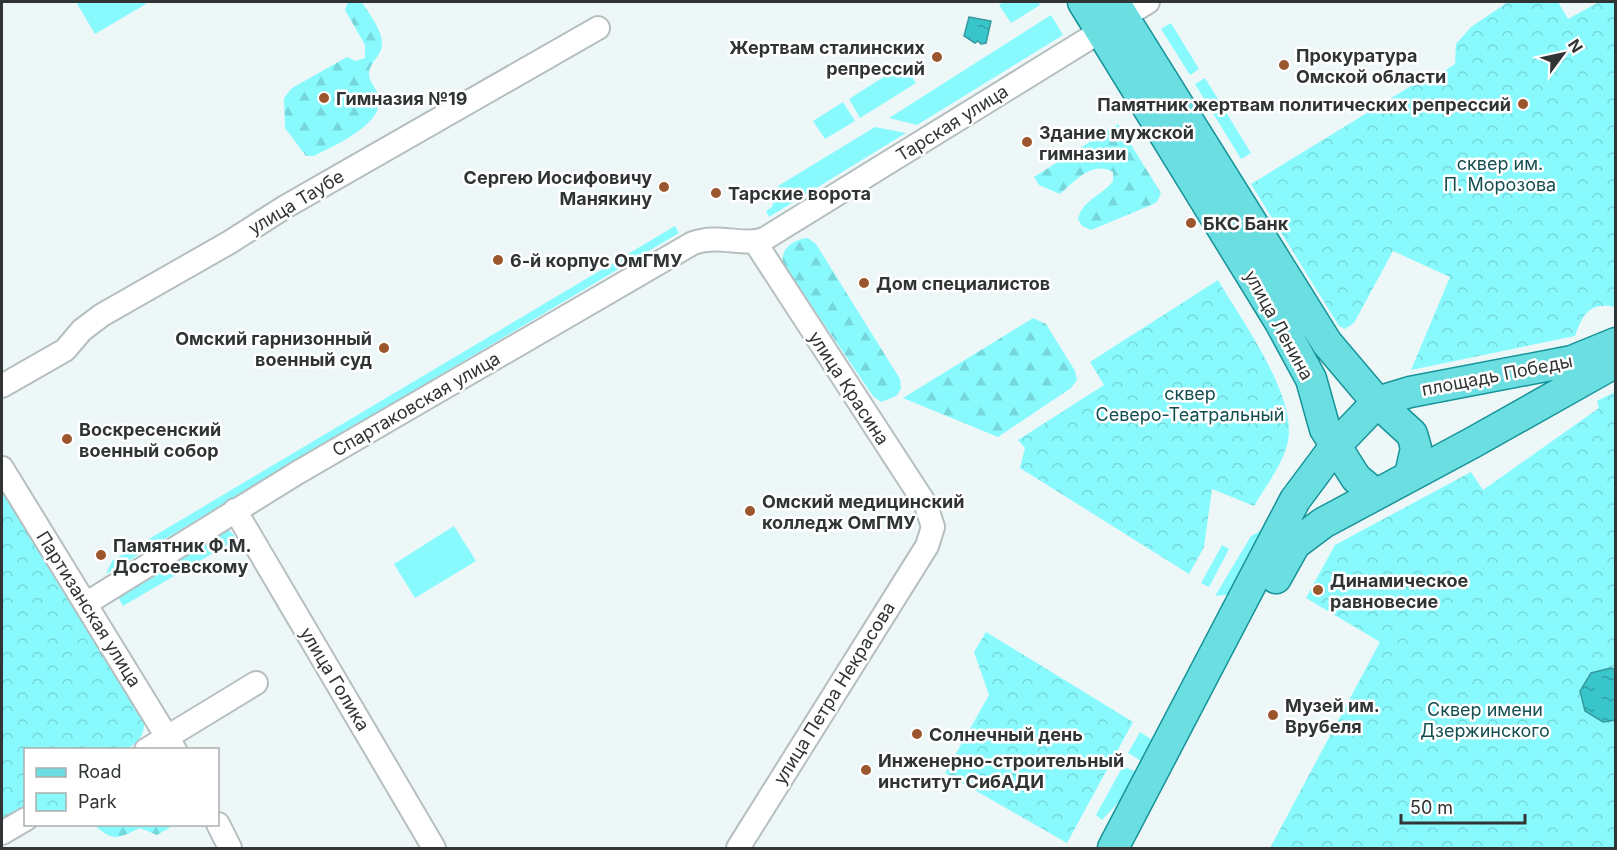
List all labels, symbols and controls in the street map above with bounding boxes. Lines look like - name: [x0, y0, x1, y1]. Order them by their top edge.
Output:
- north arrow: [1533, 24, 1593, 84]
- text: N: [1564, 35, 1587, 56]
- place label: Жертвам сталинских репрессий: [729, 37, 926, 79]
- place label: Прокуратура Омской области: [1296, 45, 1446, 87]
- marker: Жертвам сталинских репрессий: [930, 50, 944, 64]
- marker: Прокуратура Омской области: [1277, 58, 1291, 72]
- street label: Тарская улица: [892, 80, 1012, 166]
- place label: Гимназия №19: [336, 88, 467, 109]
- marker: Гимназия №19: [317, 91, 331, 105]
- place label: Памятник жертвам политических репрессий: [1097, 94, 1511, 115]
- marker: Памятник жертвам политических репрессий: [1516, 97, 1530, 111]
- place label: Здание мужской гимназии: [1039, 122, 1194, 164]
- marker: Здание мужской гимназии: [1020, 135, 1034, 149]
- park label: сквер им. П. Морозова: [1444, 153, 1556, 195]
- street label: улица Таубе: [244, 165, 348, 239]
- place label: Сергею Иосифовичу Манякину: [464, 167, 652, 209]
- marker: Сергею Иосифовичу Манякину: [657, 180, 671, 194]
- place label: Тарские ворота: [728, 183, 871, 204]
- marker: Тарские ворота: [709, 186, 723, 200]
- place label: БКС Банк: [1203, 213, 1289, 234]
- marker: БКС Банк: [1184, 216, 1198, 230]
- place label: 6-й корпус ОмГМУ: [510, 250, 683, 271]
- marker: 6-й корпус ОмГМУ: [491, 253, 505, 267]
- street label: улица Ленина: [1240, 266, 1318, 384]
- place label: Дом специалистов: [876, 273, 1050, 294]
- marker: Дом специалистов: [857, 276, 871, 290]
- street label: улица Красина: [804, 327, 894, 449]
- place label: Омский гарнизонный военный суд: [175, 328, 372, 370]
- marker: Омский гарнизонный военный суд: [377, 341, 391, 355]
- street label: Спартаковская улица: [328, 347, 504, 461]
- street label: площадь Победы: [1420, 350, 1574, 400]
- park label: сквер Северо-Театральный: [1096, 383, 1284, 425]
- place label: Воскресенский военный собор: [79, 419, 221, 461]
- marker: Воскресенский военный собор: [60, 432, 74, 446]
- place label: Омский медицинский колледж ОмГМУ: [762, 491, 965, 533]
- marker: Омский медицинский колледж ОмГМУ: [743, 504, 757, 518]
- street label: Партизанская улица: [32, 527, 146, 691]
- place label: Памятник Ф.М. Достоевскому: [113, 535, 251, 577]
- marker: Памятник Ф.М. Достоевскому: [94, 548, 108, 562]
- place label: Динамическое равновесие: [1330, 570, 1469, 612]
- marker: Динамическое равновесие: [1311, 583, 1325, 597]
- street label: улица Петра Некрасова: [769, 598, 899, 788]
- street label: улица Голика: [296, 623, 374, 735]
- place label: Музей им. Врубеля: [1285, 695, 1380, 737]
- park label: Сквер имени Дзержинского: [1420, 699, 1550, 741]
- marker: Музей им. Врубеля: [1266, 708, 1280, 722]
- place label: Солнечный день: [929, 724, 1083, 745]
- marker: Солнечный день: [910, 727, 924, 741]
- legend: [24, 748, 219, 826]
- place label: Инженерно-строительный институт СибАДИ: [878, 750, 1124, 792]
- text: Road: [78, 761, 121, 782]
- marker: Инженерно-строительный институт СибАДИ: [859, 763, 873, 777]
- scale bar: [1401, 787, 1526, 825]
- text: Park: [78, 791, 117, 812]
- text: 50 m: [1410, 797, 1453, 818]

